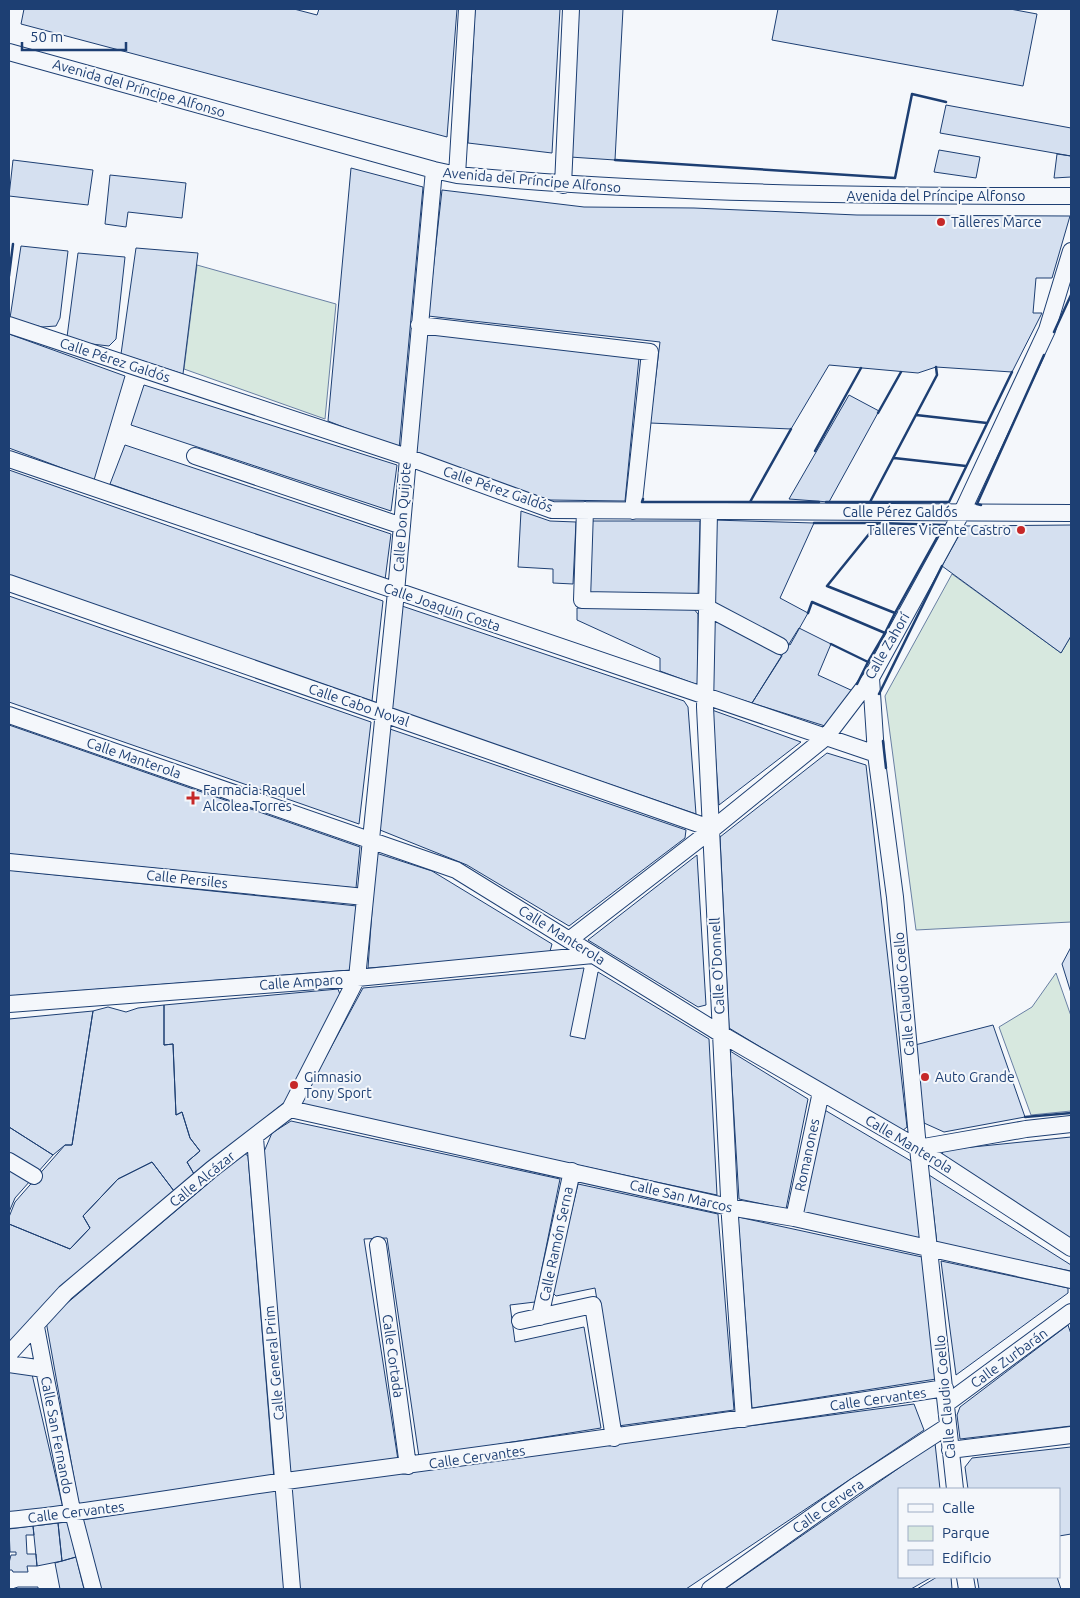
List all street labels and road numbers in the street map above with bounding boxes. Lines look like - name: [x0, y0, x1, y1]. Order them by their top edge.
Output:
- street label: Avenida del Príncipe Alfonso: [51, 56, 227, 120]
- street label: Avenida del Príncipe Alfonso: [442, 164, 622, 196]
- street label: Avenida del Príncipe Alfonso: [847, 188, 1025, 204]
- street label: Calle Pérez Galdós: [58, 335, 172, 385]
- street label: Calle Don Quijote: [390, 461, 414, 573]
- street label: Calle Pérez Galdós: [441, 463, 555, 515]
- street label: Calle Pérez Galdós: [842, 504, 958, 520]
- street label: Calle Joaquín Costa: [381, 579, 503, 635]
- street label: Calle Zahorí: [862, 609, 913, 682]
- street label: Calle Cabo Noval: [307, 680, 412, 730]
- street label: Calle Manterola: [85, 734, 183, 782]
- street label: Calle Persiles: [145, 867, 229, 891]
- street label: Calle Manterola: [516, 902, 608, 968]
- street label: Calle O'Donnell: [706, 917, 728, 1015]
- street label: Calle Claudio Coello: [891, 931, 917, 1057]
- street label: Calle Amparo: [258, 971, 344, 993]
- street label: Calle Manterola: [862, 1112, 956, 1176]
- street label: Romanones: [791, 1117, 823, 1193]
- street label: Calle Alcázar: [166, 1147, 238, 1210]
- street label: Calle San Marcos: [628, 1176, 734, 1216]
- street label: Calle Ramón Serna: [536, 1185, 576, 1303]
- street label: Calle General Prim: [261, 1305, 287, 1421]
- street label: Calle Cortada: [379, 1313, 407, 1399]
- street label: Calle Zurbarán: [967, 1325, 1051, 1391]
- street label: Calle Claudio Coello: [932, 1334, 958, 1460]
- street label: Calle San Fernando: [38, 1375, 76, 1495]
- street label: Calle Cervantes: [829, 1384, 927, 1414]
- street label: Calle Cervantes: [428, 1442, 526, 1472]
- street label: Calle Cervera: [789, 1476, 867, 1536]
- street label: Calle Cervantes: [27, 1498, 125, 1526]

